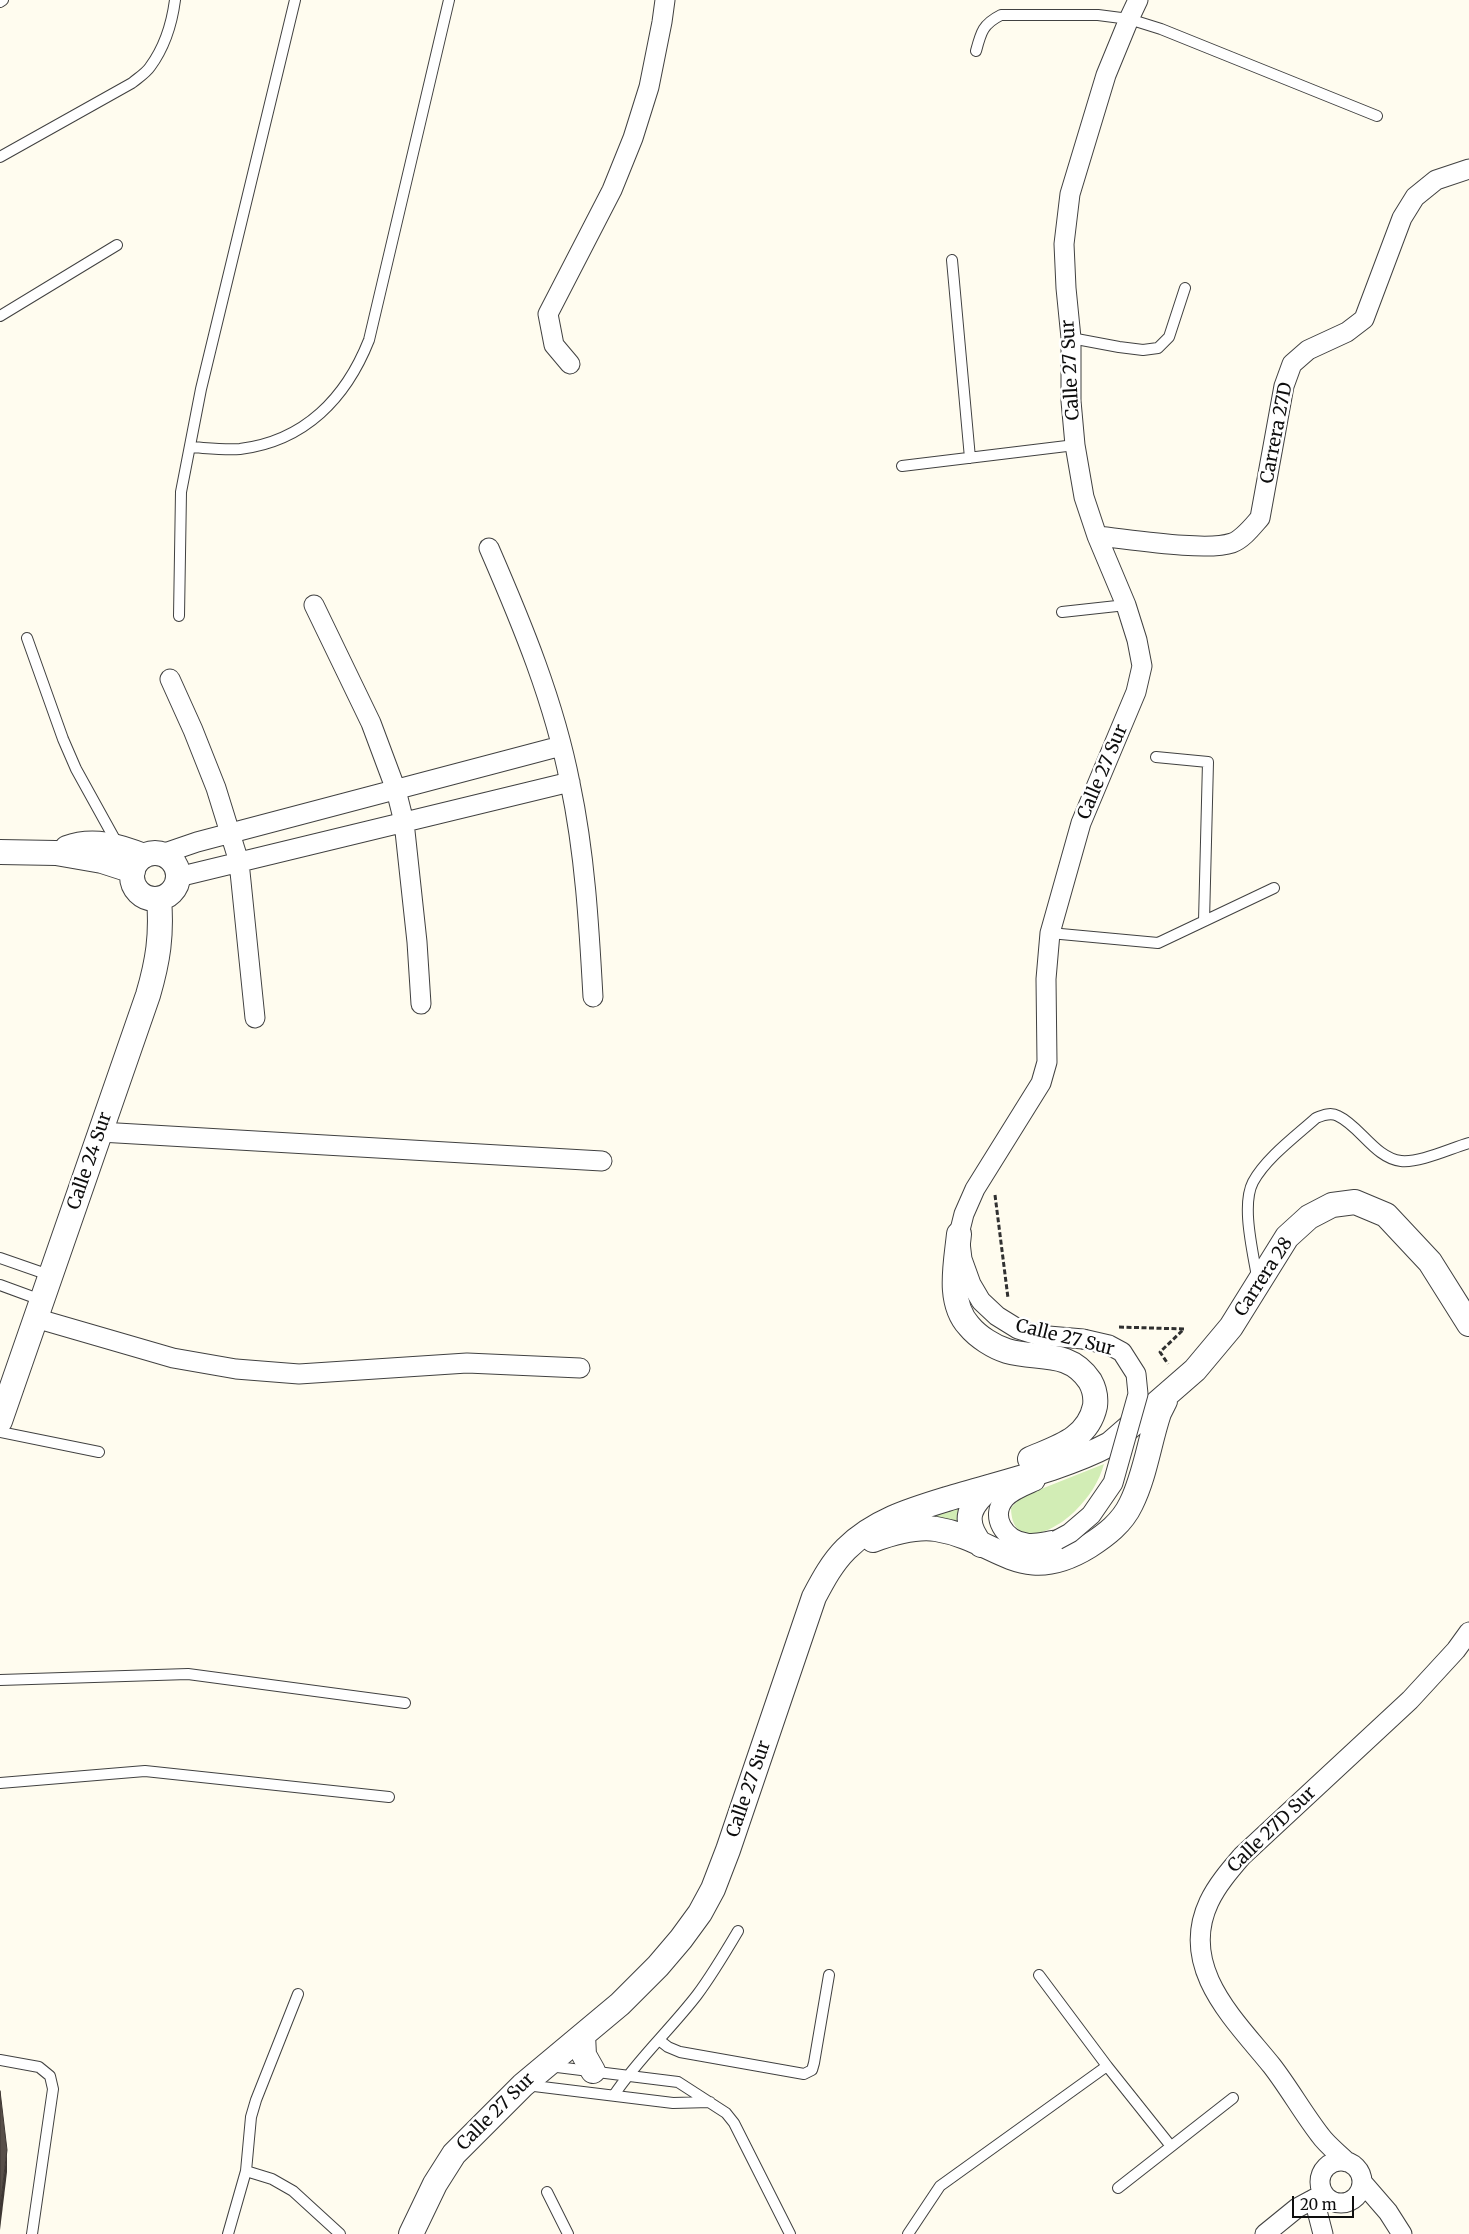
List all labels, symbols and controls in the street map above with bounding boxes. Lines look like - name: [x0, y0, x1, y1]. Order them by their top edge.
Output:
- street label: Calle 27 Sur: [1058, 319, 1084, 421]
- street label: Carrera 27D: [1257, 381, 1297, 485]
- street label: Calle 27 Sur: [1073, 721, 1133, 823]
- street label: Calle 24 Sur: [63, 1109, 117, 1213]
- street label: Carrera 28: [1231, 1233, 1297, 1321]
- street label: Calle 27 Sur: [1013, 1315, 1117, 1361]
- street label: Calle 27 Sur: [722, 1738, 776, 1840]
- street label: Calle 27D Sur: [1223, 1783, 1321, 1877]
- street label: Calle 27 Sur: [453, 2069, 539, 2155]
- scale bar: [1294, 2186, 1356, 2218]
- text: 20 m: [1300, 2195, 1337, 2214]

